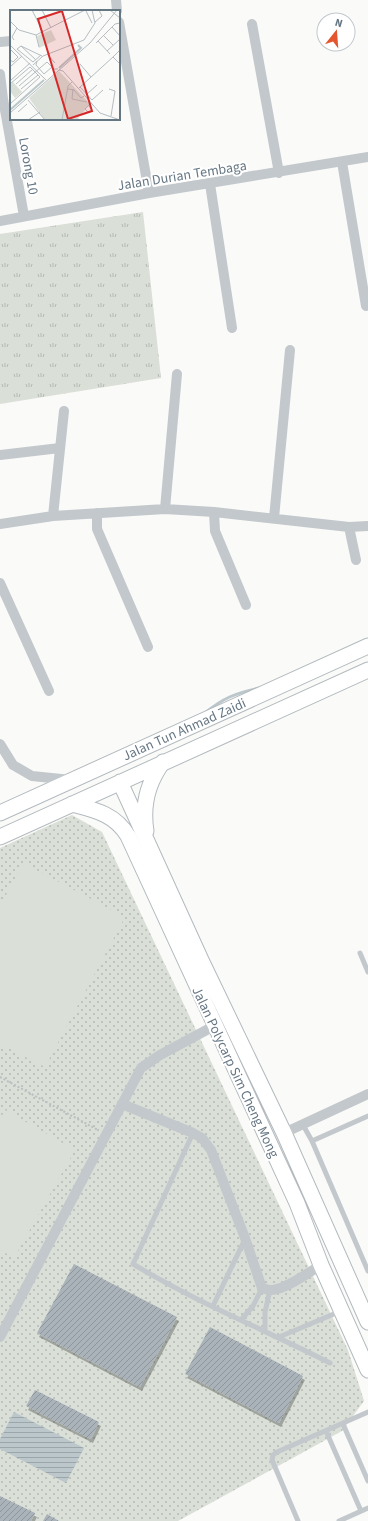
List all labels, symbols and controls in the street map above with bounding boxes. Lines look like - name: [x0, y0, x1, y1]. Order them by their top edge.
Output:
- inset map: [10, 10, 120, 120]
- north arrow: [316, 12, 356, 52]
- text: N: [333, 15, 344, 31]
- street label: Lorong 10: [13, 136, 43, 196]
- street label: Jalan Durian Tembaga: [116, 156, 248, 196]
- street label: Jalan Tun Ahmad Zaidi: [119, 694, 249, 766]
- street label: Jalan Polycarp Sim Cheng Mong: [187, 984, 284, 1161]

